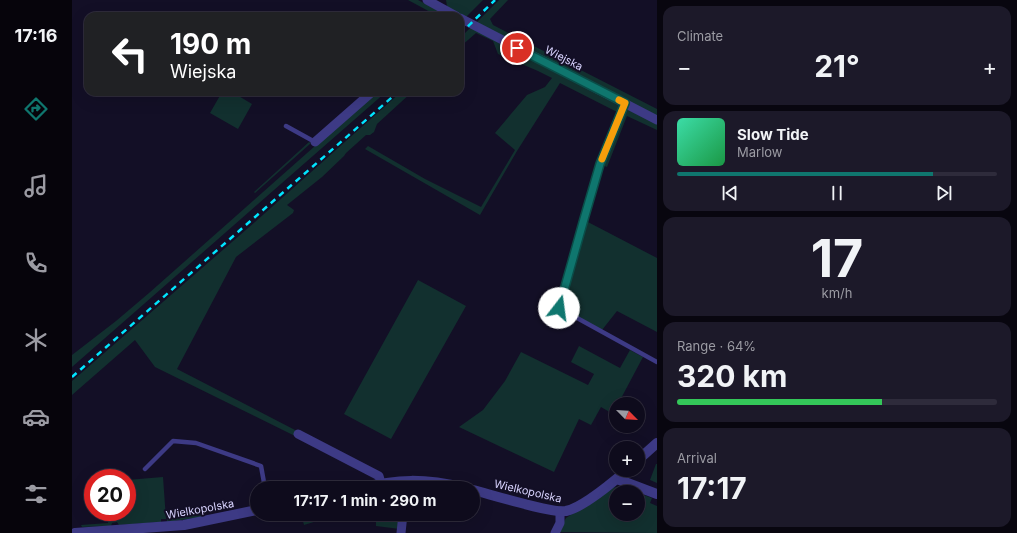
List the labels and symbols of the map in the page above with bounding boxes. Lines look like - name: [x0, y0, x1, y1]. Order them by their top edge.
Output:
- pin: [500, 31, 534, 65]
- street label: Wiejska: [543, 43, 585, 73]
- position arrow: [538, 287, 580, 329]
- north arrow: [609, 397, 645, 433]
- speed limit sign: 20: [84, 469, 136, 521]
- street label: Wielkopolska: [493, 476, 563, 506]
- street label: Wielkopolska: [165, 496, 235, 522]

